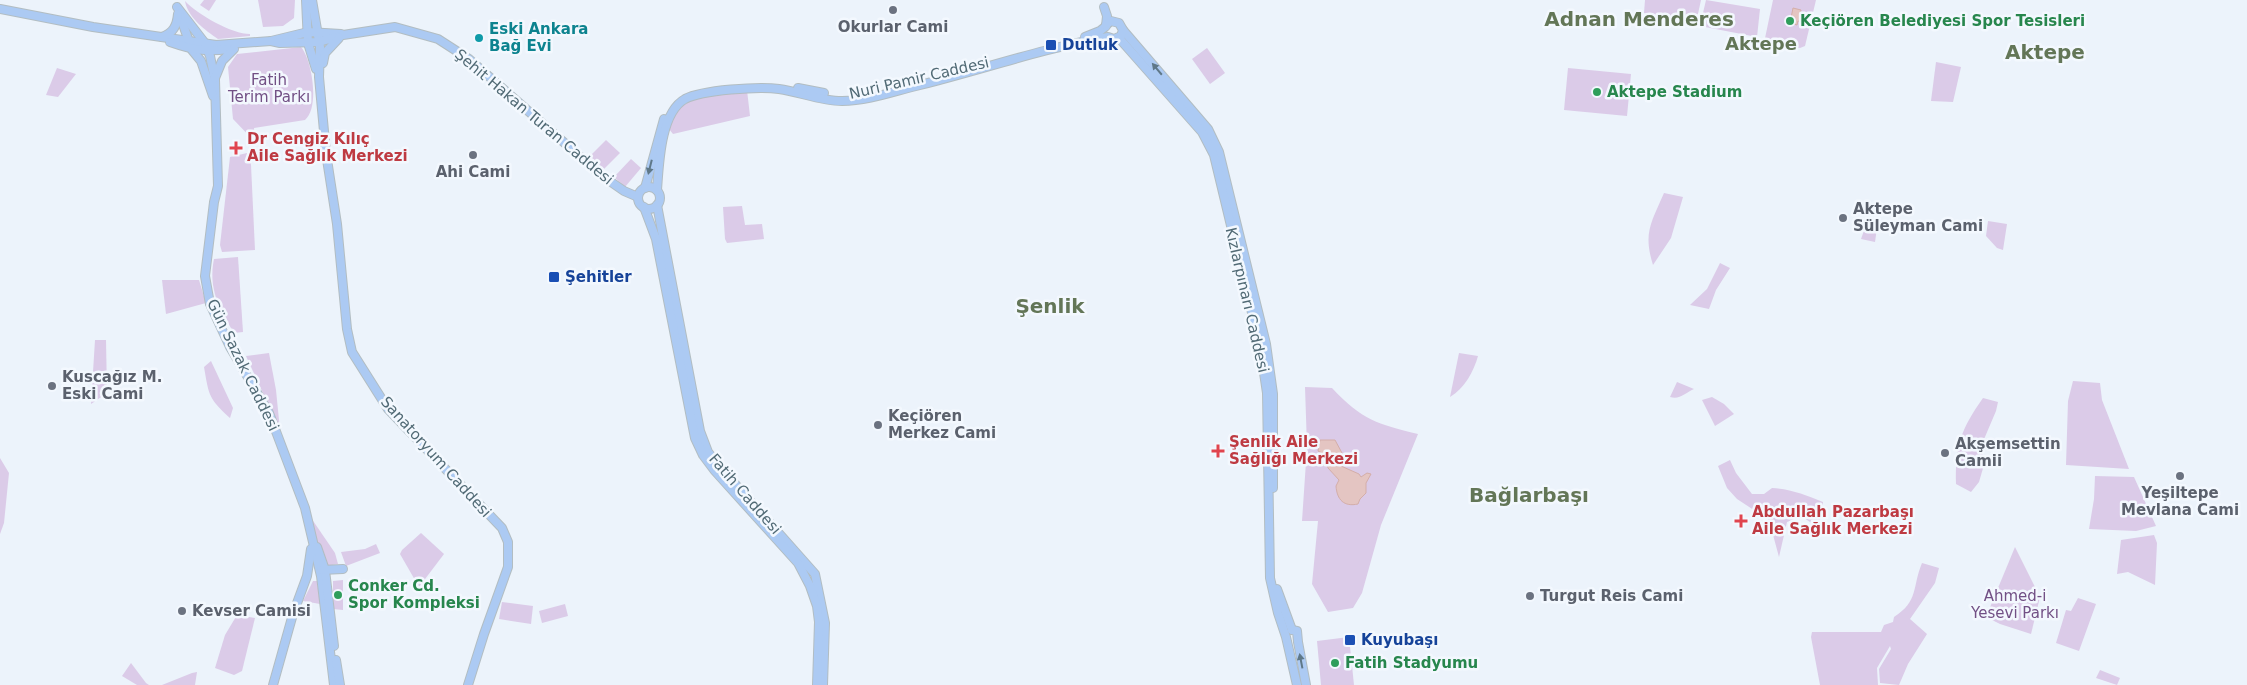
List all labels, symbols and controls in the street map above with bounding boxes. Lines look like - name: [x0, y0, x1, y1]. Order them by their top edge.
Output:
- marker: Okurlar Cami: [887, 4, 899, 16]
- district label: Adnan Menderes: [1544, 7, 1734, 31]
- place label: Keçiören Belediyesi Spor Tesisleri: [1800, 12, 2085, 30]
- marker: Keçiören Belediyesi Spor Tesisleri: [1784, 15, 1796, 27]
- place label: Okurlar Cami: [838, 18, 948, 36]
- place label: Eski Ankara Bağ Evi: [489, 20, 588, 55]
- marker: Eski Ankara Bağ Evi: [473, 32, 485, 44]
- district label: Aktepe: [1725, 33, 1797, 54]
- place label: Dutluk: [1062, 36, 1119, 54]
- marker: Dutluk: [1044, 38, 1058, 52]
- district label: Aktepe: [2005, 40, 2085, 64]
- street label: Şehit Hakan Turan Caddesi: [451, 45, 617, 189]
- street label: Nuri Pamir Caddesi: [847, 53, 991, 103]
- one-way arrow: [1151, 63, 1163, 75]
- park label: Fatih Terim Parkı: [227, 71, 310, 106]
- place label: Aktepe Stadium: [1607, 83, 1742, 101]
- marker: Aktepe Stadium: [1591, 86, 1603, 98]
- place label: Dr Cengiz Kılıç Aile Sağlık Merkezi: [247, 130, 408, 165]
- marker: Dr Cengiz Kılıç Aile Sağlık Merkezi: [229, 141, 243, 155]
- marker: Ahi Cami: [467, 149, 479, 161]
- one-way arrow: [646, 160, 654, 175]
- place label: Ahi Cami: [436, 163, 510, 181]
- place label: Aktepe Süleyman Cami: [1853, 200, 1983, 235]
- marker: Aktepe Süleyman Cami: [1837, 212, 1849, 224]
- street label: Kızlarpınarı Caddesi: [1221, 225, 1273, 375]
- place label: Şehitler: [565, 268, 632, 286]
- marker: Şehitler: [547, 270, 561, 284]
- district label: Şenlik: [1015, 294, 1085, 318]
- street label: Gün Sazak Caddesi: [203, 296, 283, 434]
- place label: Kuscağız M. Eski Cami: [62, 368, 162, 403]
- marker: Kuscağız M. Eski Cami: [46, 380, 58, 392]
- street label: Sanatoryum Caddesi: [377, 393, 495, 521]
- place label: Keçiören Merkez Cami: [888, 407, 996, 442]
- marker: Keçiören Merkez Cami: [872, 419, 884, 431]
- place label: Şenlik Aile Sağlığı Merkezi: [1229, 433, 1358, 468]
- place label: Akşemsettin Camii: [1955, 435, 2061, 470]
- marker: Şenlik Aile Sağlığı Merkezi: [1211, 444, 1225, 458]
- marker: Akşemsettin Camii: [1939, 447, 1951, 459]
- street label: Fatih Caddesi: [705, 450, 785, 538]
- marker: Yeşiltepe Mevlana Cami: [2174, 470, 2186, 482]
- district label: Bağlarbaşı: [1469, 483, 1589, 507]
- place label: Yeşiltepe Mevlana Cami: [2121, 484, 2239, 519]
- place label: Abdullah Pazarbaşı Aile Sağlık Merkezi: [1752, 503, 1914, 538]
- marker: Abdullah Pazarbaşı Aile Sağlık Merkezi: [1734, 514, 1748, 528]
- place label: Conker Cd. Spor Kompleksi: [348, 577, 480, 612]
- place label: Turgut Reis Cami: [1540, 587, 1683, 605]
- park label: Ahmed-i Yesevi Parkı: [1970, 587, 2059, 622]
- marker: Conker Cd. Spor Kompleksi: [332, 589, 344, 601]
- marker: Turgut Reis Cami: [1524, 590, 1536, 602]
- place label: Kevser Camisi: [192, 602, 311, 620]
- marker: Kevser Camisi: [176, 605, 188, 617]
- place label: Kuyubaşı: [1361, 631, 1438, 649]
- marker: Kuyubaşı: [1343, 633, 1357, 647]
- one-way arrow: [1297, 653, 1305, 669]
- place label: Fatih Stadyumu: [1345, 654, 1478, 672]
- marker: Fatih Stadyumu: [1329, 657, 1341, 669]

